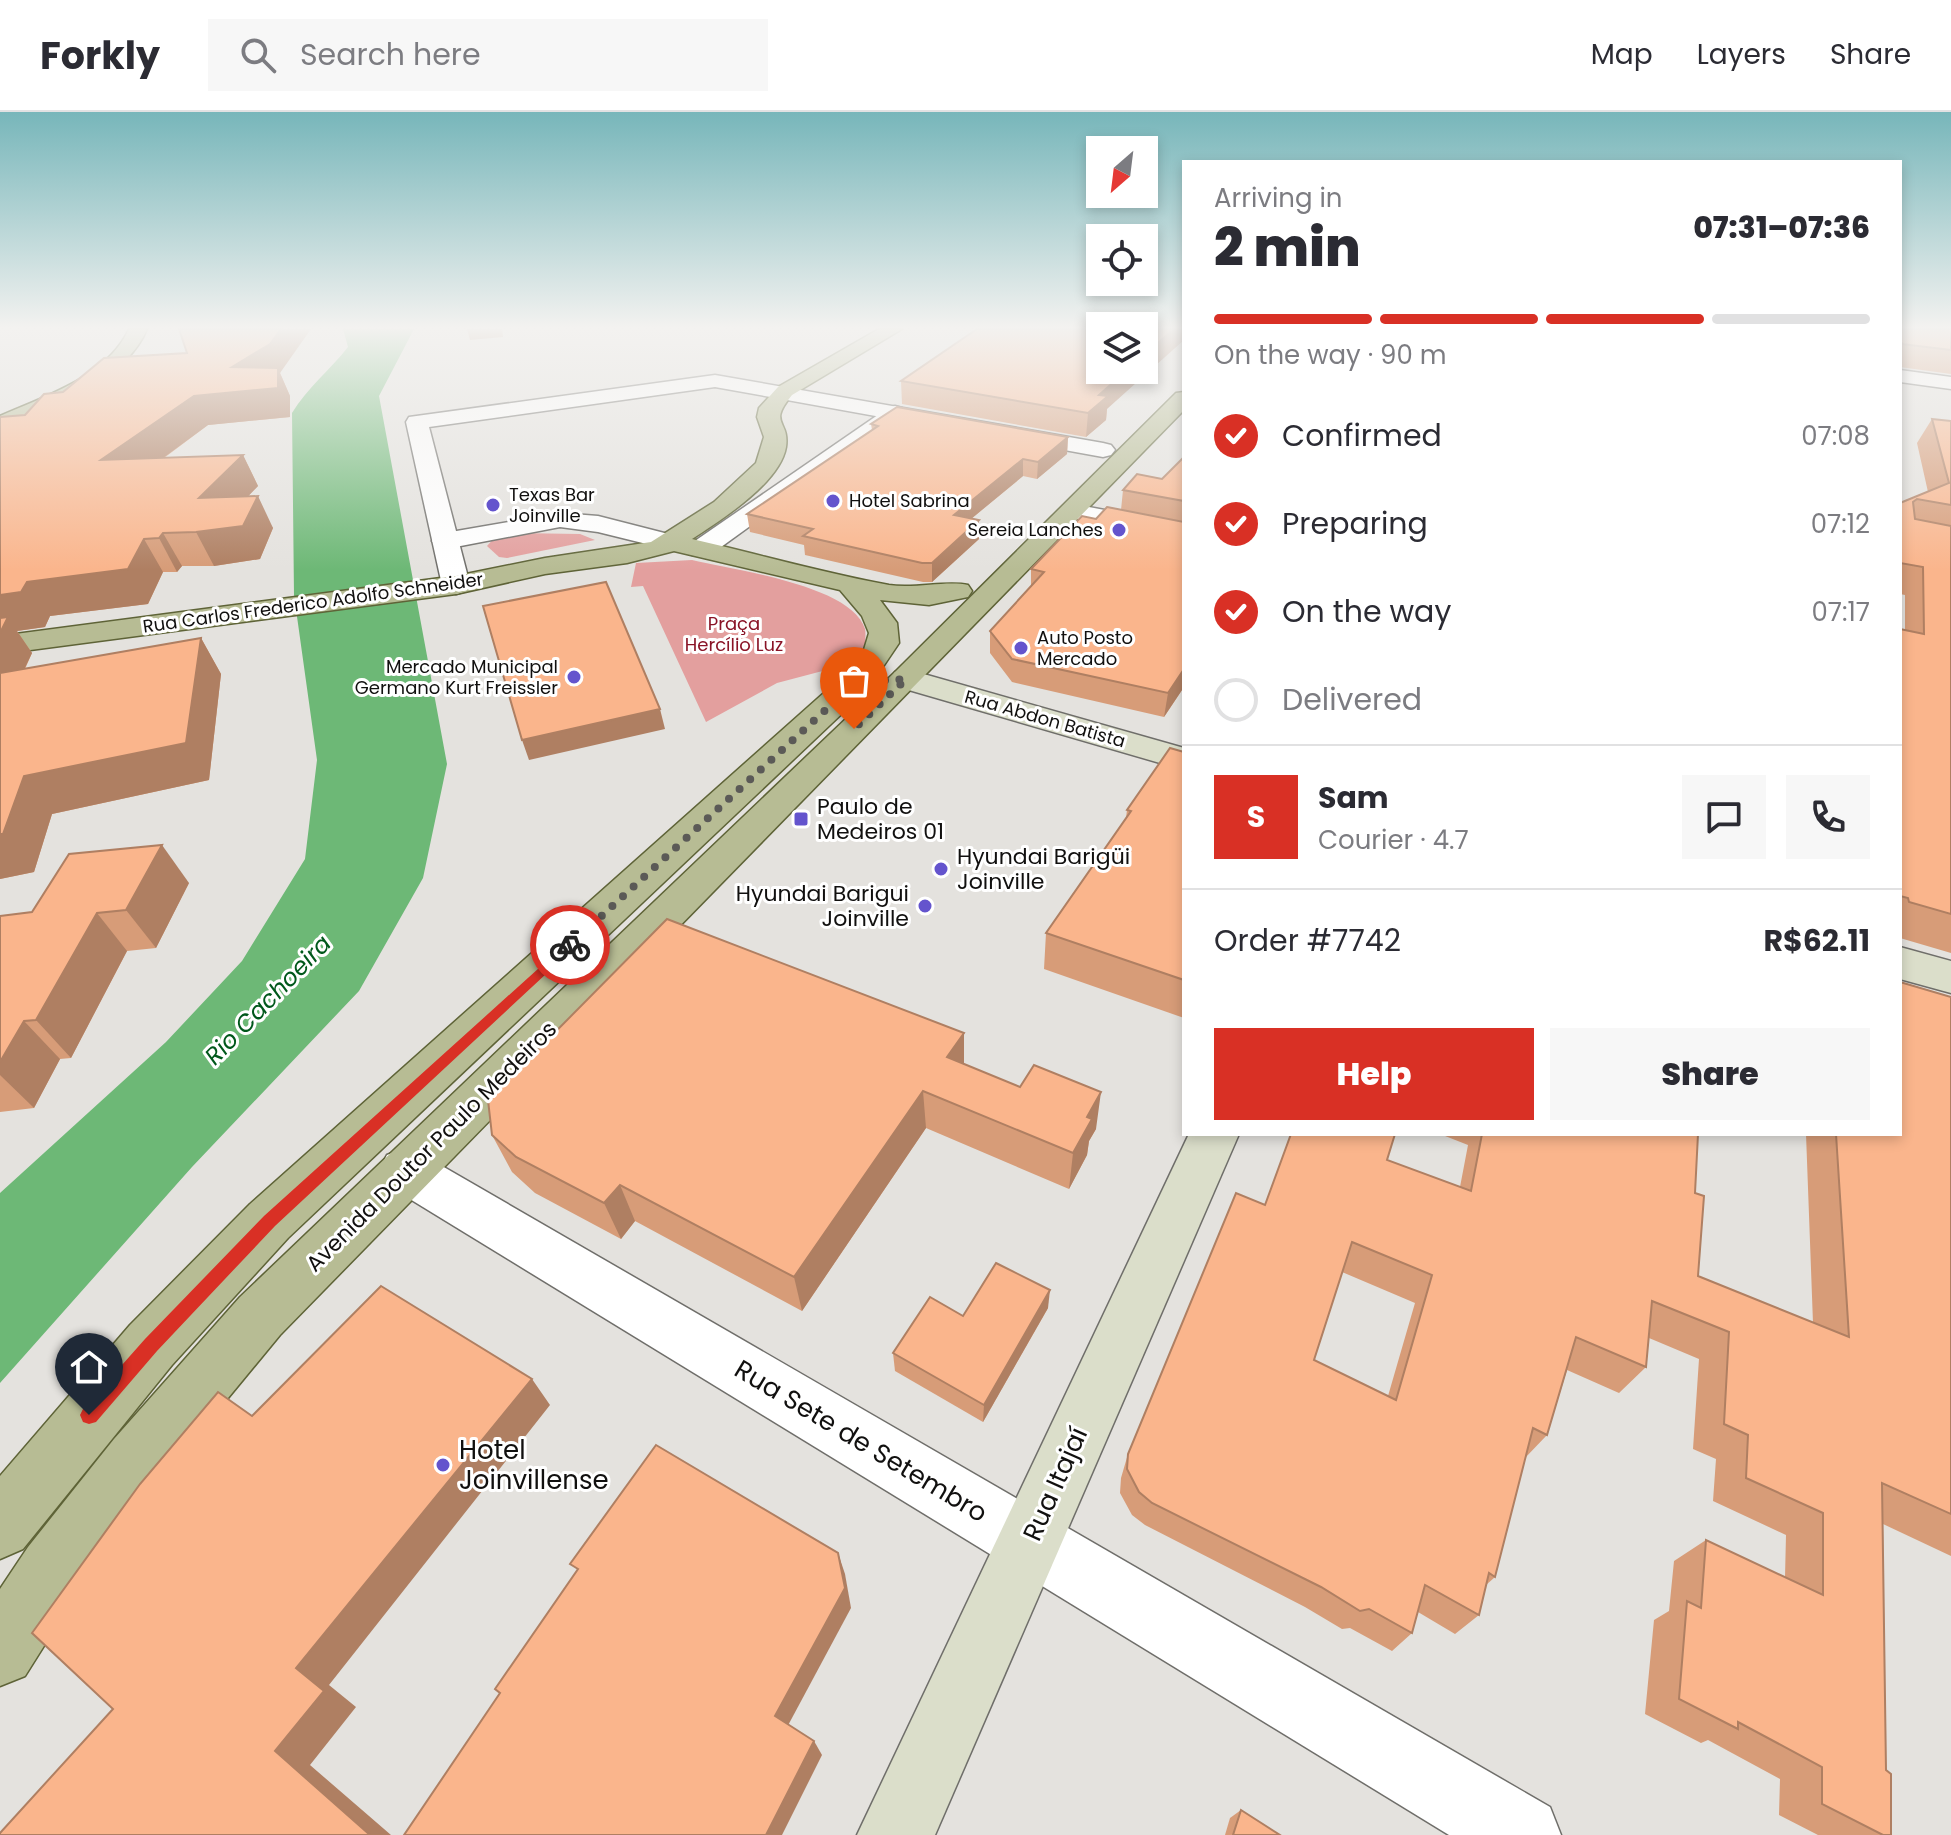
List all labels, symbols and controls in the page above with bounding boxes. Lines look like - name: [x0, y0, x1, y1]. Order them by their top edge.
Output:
- search box: [208, 19, 768, 91]
- text: Forkly: [40, 29, 160, 82]
- icon: search: [236, 33, 280, 77]
- text: Search here: [300, 33, 481, 76]
- text: Map: [1591, 35, 1653, 74]
- text: Layers: [1697, 35, 1786, 74]
- text: Share: [1830, 35, 1911, 74]
- north arrow: [1086, 136, 1158, 208]
- map controls: [1086, 136, 1158, 384]
- text: Arriving in: [1214, 180, 1343, 216]
- text: 07:31–07:36: [1693, 206, 1870, 249]
- text: 2 min: [1214, 211, 1361, 284]
- button: locate: [1086, 224, 1158, 296]
- button: layers: [1086, 312, 1158, 384]
- text: On the way · 90 m: [1214, 337, 1447, 373]
- icon: check: [1214, 414, 1258, 458]
- text: Confirmed: [1282, 414, 1442, 457]
- text: 07:08: [1801, 418, 1870, 454]
- place label: Texas Bar Joinville: [509, 482, 595, 528]
- place label: Hotel Sabrina: [849, 488, 970, 513]
- marker: Hotel Sabrina: [824, 492, 842, 510]
- marker: Texas Bar Joinville: [484, 496, 502, 514]
- icon: check: [1214, 502, 1258, 546]
- text: Preparing: [1282, 502, 1428, 545]
- text: 07:12: [1811, 506, 1870, 542]
- place label: Sereia Lanches: [968, 517, 1103, 542]
- marker: Sereia Lanches: [1110, 521, 1128, 539]
- street label: Rua Carlos Frederico Adolfo Schneider: [141, 566, 485, 639]
- icon: check: [1214, 590, 1258, 634]
- text: On the way: [1282, 590, 1451, 633]
- text: 07:17: [1811, 594, 1870, 630]
- park label: Praça Hercílio Luz: [685, 611, 783, 657]
- place label: Auto Posto Mercado: [1037, 625, 1133, 671]
- marker: Auto Posto Mercado: [1012, 639, 1030, 657]
- pin: [820, 647, 888, 729]
- place label: Mercado Municipal Germano Kurt Freissler: [355, 654, 558, 700]
- icon: bag: [832, 659, 876, 703]
- marker: Mercado Municipal Germano Kurt Freissler: [565, 668, 583, 686]
- text: Delivered: [1282, 678, 1422, 721]
- street label: Rua Abdon Batista: [962, 684, 1128, 753]
- button: chat: [1682, 775, 1766, 859]
- button: phone: [1786, 775, 1870, 859]
- text: Sam: [1318, 776, 1389, 819]
- place label: Paulo de Medeiros 01: [817, 791, 944, 847]
- text: S: [1247, 795, 1265, 838]
- marker: Paulo de Medeiros 01: [792, 810, 810, 828]
- text: Courier · 4.7: [1318, 822, 1469, 858]
- place label: Hyundai Barigüi Joinville: [957, 841, 1130, 897]
- marker: Hyundai Barigüi Joinville: [932, 860, 950, 878]
- place label: Hyundai Barigui Joinville: [736, 878, 909, 934]
- marker: Hyundai Barigui Joinville: [916, 897, 934, 915]
- courier: [530, 905, 610, 985]
- text: Order #7742: [1214, 919, 1401, 962]
- text: R$62.11: [1763, 919, 1870, 962]
- icon: bike: [548, 923, 592, 967]
- water label: Rio Cachoeira: [197, 927, 338, 1072]
- street label: Avenida Doutor Paulo Medeiros: [299, 1014, 564, 1279]
- button: Help: [1214, 1028, 1534, 1120]
- button: Share: [1550, 1028, 1870, 1120]
- pin: [55, 1333, 123, 1415]
- icon: home: [67, 1345, 111, 1389]
- street label: Rua Sete de Setembro: [728, 1351, 994, 1531]
- street label: Rua Itajaí: [1014, 1421, 1096, 1547]
- place label: Hotel Joinvillense: [459, 1432, 609, 1498]
- marker: Hotel Joinvillense: [434, 1456, 452, 1474]

